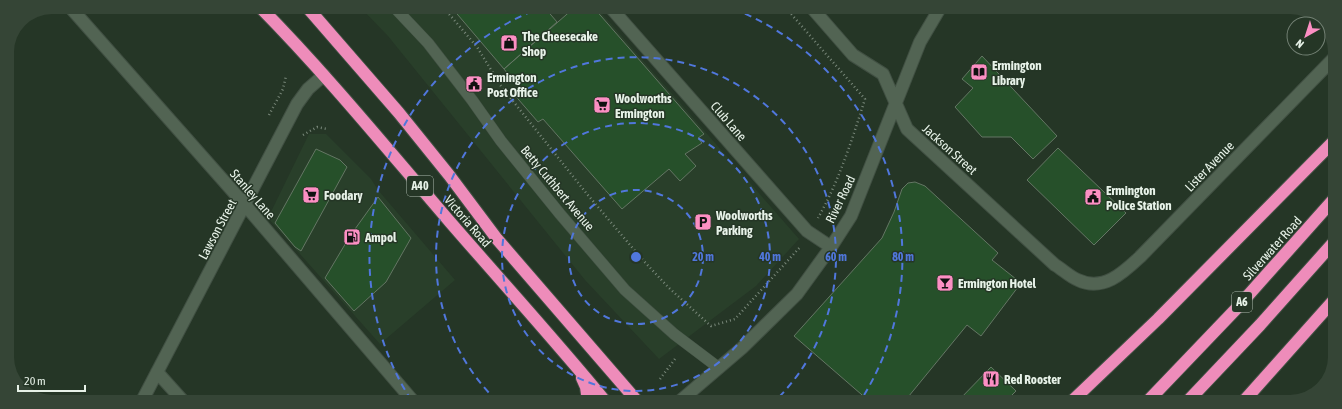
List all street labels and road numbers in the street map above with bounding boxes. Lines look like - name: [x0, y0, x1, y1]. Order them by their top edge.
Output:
- street label: Club Lane: [708, 99, 750, 144]
- street label: Jackson Street: [919, 121, 980, 178]
- street label: Lister Avenue: [1182, 138, 1237, 194]
- street label: Betty Cuthbert Avenue: [518, 143, 598, 234]
- street label: Stanley Lane: [227, 166, 278, 222]
- street label: River Road: [823, 173, 858, 225]
- road number: A40: [407, 176, 433, 196]
- street label: Victoria Road: [441, 192, 494, 250]
- street label: Lawson Street: [195, 196, 240, 262]
- street label: Silverwater Road: [1240, 213, 1305, 283]
- road number: A6: [1232, 292, 1252, 312]

